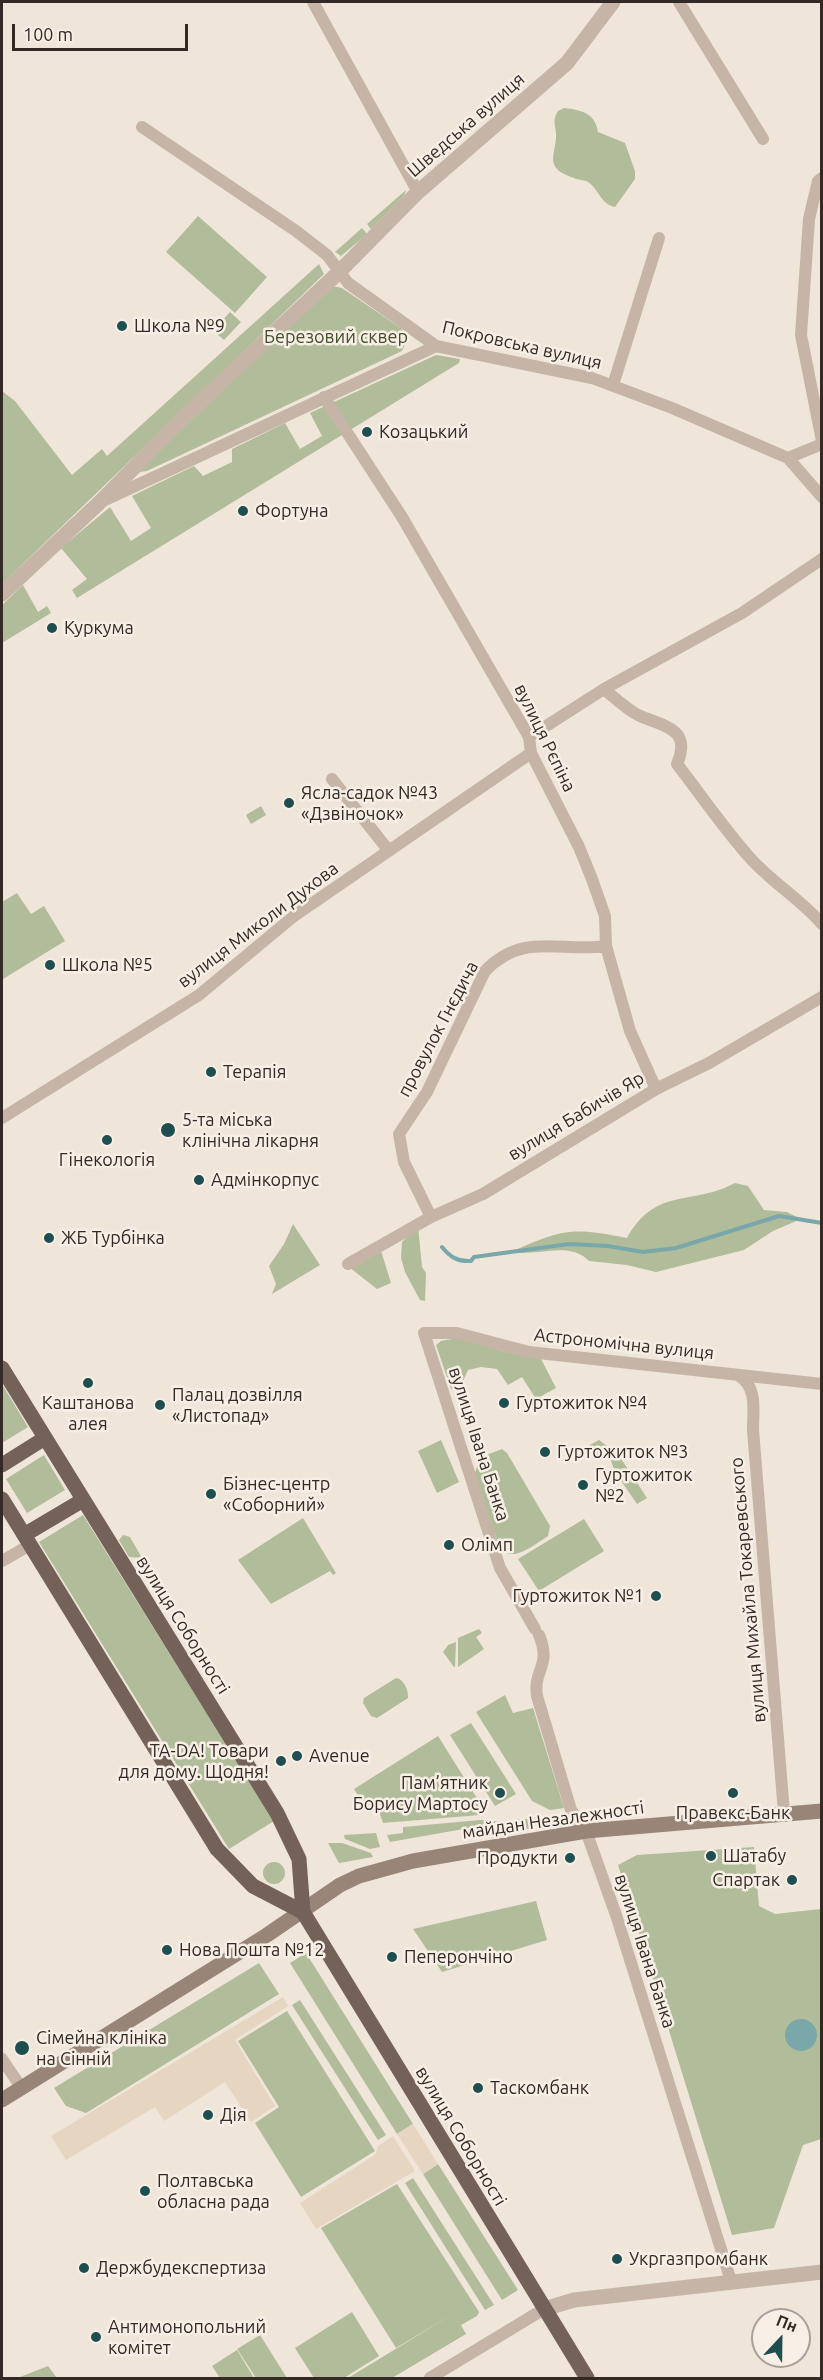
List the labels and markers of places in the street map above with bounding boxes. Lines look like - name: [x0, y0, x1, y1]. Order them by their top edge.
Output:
- place label: Школа №9: [134, 315, 225, 337]
- marker: Школа №9: [115, 319, 129, 333]
- place label: Козацький: [379, 421, 468, 443]
- marker: Козацький: [360, 425, 374, 439]
- place label: Фортуна: [255, 500, 328, 522]
- marker: Фортуна: [236, 504, 250, 518]
- place label: Куркума: [64, 617, 134, 639]
- marker: Куркума: [45, 621, 59, 635]
- place label: Ясла-садок №43 «Дзвіночок»: [301, 782, 438, 824]
- marker: Ясла-садок №43 «Дзвіночок»: [282, 796, 296, 810]
- place label: Школа №5: [62, 954, 153, 976]
- marker: Школа №5: [43, 958, 57, 972]
- place label: Терапія: [223, 1061, 286, 1083]
- marker: Терапія: [204, 1065, 218, 1079]
- place label: 5-та міська клінічна лікарня: [182, 1109, 319, 1152]
- marker: 5-та міська клінічна лікарня: [159, 1121, 177, 1139]
- marker: Гінекологія: [100, 1133, 114, 1147]
- place label: Гінекологія: [59, 1149, 155, 1171]
- place label: Адмінкорпус: [211, 1169, 319, 1191]
- marker: Адмінкорпус: [192, 1173, 206, 1187]
- place label: ЖБ Турбінка: [61, 1227, 165, 1249]
- marker: ЖБ Турбінка: [42, 1231, 56, 1245]
- marker: Каштанова алея: [81, 1376, 95, 1390]
- place label: Палац дозвілля «Листопад»: [172, 1384, 303, 1426]
- place label: Каштанова алея: [42, 1392, 134, 1434]
- place label: Гуртожиток №4: [516, 1392, 647, 1414]
- marker: Гуртожиток №4: [497, 1396, 511, 1410]
- marker: Палац дозвілля «Листопад»: [153, 1398, 167, 1412]
- place label: Гуртожиток №3: [557, 1441, 688, 1463]
- marker: Гуртожиток №3: [538, 1445, 552, 1459]
- place label: Гуртожиток №2: [595, 1464, 692, 1506]
- place label: Бізнес-центр «Соборний»: [223, 1473, 330, 1516]
- marker: Гуртожиток №2: [576, 1478, 590, 1492]
- marker: Бізнес-центр «Соборний»: [204, 1487, 218, 1501]
- place label: Олімп: [461, 1534, 513, 1556]
- marker: Олімп: [442, 1538, 456, 1552]
- place label: Гуртожиток №1: [513, 1585, 644, 1607]
- marker: Гуртожиток №1: [649, 1589, 663, 1603]
- place label: TA-DA! Товари для дому. Щодня!: [119, 1740, 269, 1782]
- place label: Avenue: [309, 1745, 370, 1767]
- marker: Avenue: [290, 1749, 304, 1763]
- marker: TA-DA! Товари для дому. Щодня!: [274, 1754, 288, 1768]
- place label: Пам’ятник Борису Мартосу: [353, 1772, 488, 1814]
- marker: Пам’ятник Борису Мартосу: [493, 1786, 507, 1800]
- marker: Правекс-Банк: [726, 1786, 740, 1800]
- place label: Правекс-Банк: [676, 1802, 790, 1824]
- place label: Шатабу: [723, 1845, 786, 1867]
- place label: Продукти: [477, 1847, 558, 1869]
- marker: Шатабу: [704, 1849, 718, 1863]
- marker: Продукти: [563, 1851, 577, 1865]
- place label: Спартак: [712, 1869, 780, 1891]
- marker: Спартак: [785, 1873, 799, 1887]
- place label: Нова Пошта №12: [179, 1939, 324, 1961]
- marker: Нова Пошта №12: [160, 1943, 174, 1957]
- place label: Пеперончіно: [404, 1946, 513, 1968]
- marker: Пеперончіно: [385, 1950, 399, 1964]
- place label: Сімейна клініка на Сінній: [36, 2027, 167, 2070]
- marker: Сімейна клініка на Сінній: [13, 2039, 31, 2057]
- place label: Таскомбанк: [490, 2077, 589, 2099]
- marker: Таскомбанк: [471, 2081, 485, 2095]
- place label: Дія: [220, 2104, 247, 2126]
- marker: Дія: [201, 2108, 215, 2122]
- place label: Полтавська обласна рада: [157, 2170, 270, 2212]
- marker: Полтавська обласна рада: [138, 2184, 152, 2198]
- place label: Укргазпромбанк: [629, 2248, 768, 2270]
- marker: Укргазпромбанк: [610, 2252, 624, 2266]
- place label: Держбудекспертиза: [96, 2257, 266, 2279]
- marker: Держбудекспертиза: [77, 2261, 91, 2275]
- place label: Антимонопольний комітет: [108, 2316, 266, 2358]
- marker: Антимонопольний комітет: [89, 2330, 103, 2344]

